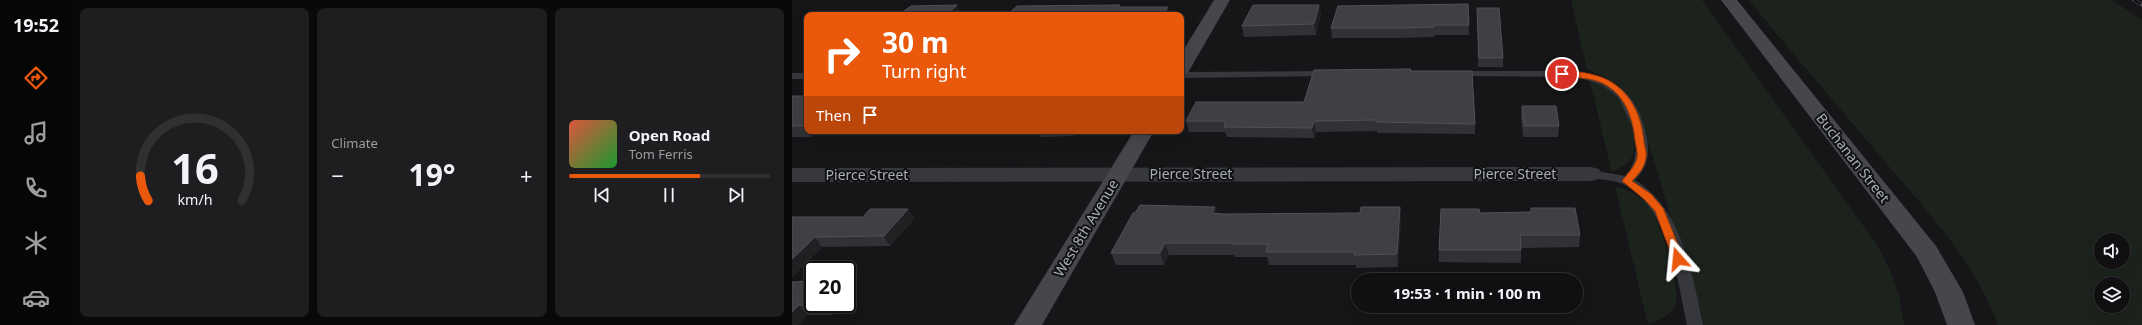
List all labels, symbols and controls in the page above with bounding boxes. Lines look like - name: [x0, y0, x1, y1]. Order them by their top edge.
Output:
- text: 19:52: [13, 13, 59, 37]
- text: 30 m: [882, 23, 949, 61]
- icon: right: [816, 28, 868, 80]
- pin: [1545, 57, 1579, 91]
- text: Turn right: [882, 59, 966, 83]
- icon: arrive: [1551, 63, 1573, 85]
- icon: directions: [22, 64, 50, 92]
- icon: arrive: [859, 104, 881, 126]
- text: Then: [816, 105, 851, 125]
- street label: Buchanan Street: [1812, 109, 1894, 206]
- icon: music: [22, 119, 50, 147]
- text: Open Road: [629, 125, 710, 145]
- text: Climate: [331, 134, 378, 152]
- text: 16: [171, 139, 218, 195]
- text: Tom Ferris: [629, 145, 693, 163]
- text: 19°: [408, 154, 456, 195]
- text: −: [331, 160, 344, 190]
- text: +: [520, 160, 533, 190]
- street label: Pierce Street: [1150, 164, 1232, 183]
- street label: Pierce Street: [1474, 164, 1556, 183]
- street label: Pierce Street: [826, 165, 908, 184]
- icon: phone: [22, 174, 50, 202]
- street label: West 8th Avenue: [1049, 175, 1122, 280]
- icon: previous: [591, 184, 613, 206]
- icon: pause: [658, 184, 680, 206]
- icon: next: [725, 184, 747, 206]
- text: km/h: [177, 189, 212, 208]
- icon: climate: [22, 229, 50, 257]
- map controls: [2094, 233, 2130, 313]
- button: sound: [2094, 233, 2130, 269]
- position arrow: [1657, 238, 1699, 280]
- speed limit sign: 20: [804, 261, 856, 313]
- button: layers: [2094, 277, 2130, 313]
- text: 19:53 · 1 min · 100 m: [1393, 283, 1541, 303]
- icon: car: [22, 284, 50, 312]

